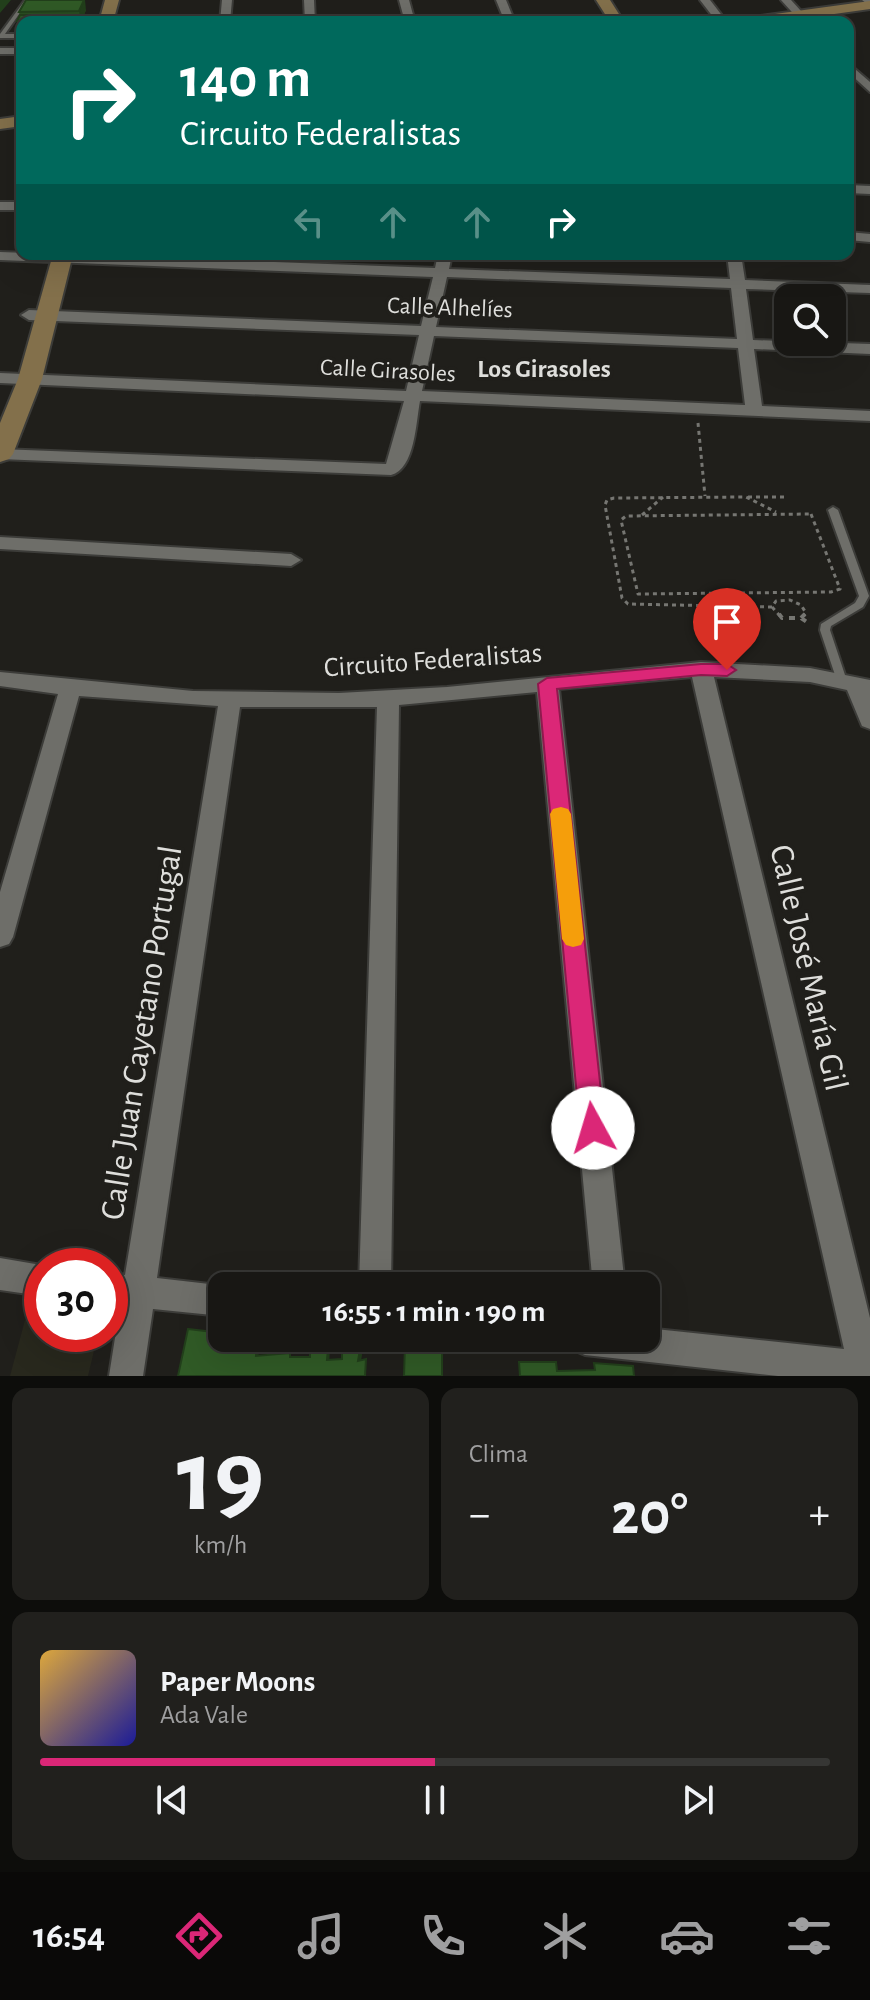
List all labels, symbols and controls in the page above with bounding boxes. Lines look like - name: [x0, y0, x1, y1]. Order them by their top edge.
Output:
- icon: right: [48, 48, 152, 152]
- text: 140 m: [180, 51, 311, 107]
- text: Circuito Federalistas: [180, 116, 461, 152]
- icon: left: [287, 200, 331, 244]
- icon: ahead: [371, 200, 415, 244]
- icon: ahead: [455, 200, 499, 244]
- icon: right: [539, 200, 583, 244]
- map controls: [774, 284, 846, 356]
- button: search: [774, 284, 846, 356]
- street label: Calle Alhelíes: [387, 294, 513, 322]
- street label: Calle Girasoles: [320, 355, 456, 387]
- district label: Los Girasoles: [477, 356, 611, 382]
- pin: [693, 588, 761, 670]
- icon: arrive: [705, 600, 749, 644]
- street label: Circuito Federalistas: [323, 639, 543, 683]
- street label: Calle José María Gil: [763, 842, 853, 1094]
- street label: Calle Juan Cayetano Portugal: [96, 844, 188, 1222]
- position arrow: [551, 1086, 635, 1170]
- speed limit sign: 30: [24, 1248, 128, 1352]
- text: 16:55 · 1 min · 190 m: [323, 1297, 545, 1327]
- text: 19: [177, 1426, 264, 1530]
- text: Clima: [469, 1441, 528, 1467]
- text: 20°: [611, 1485, 688, 1545]
- text: −: [469, 1493, 490, 1537]
- text: +: [809, 1493, 830, 1537]
- text: km/h: [194, 1532, 247, 1558]
- text: Paper Moons: [160, 1667, 315, 1697]
- text: Ada Vale: [160, 1702, 248, 1728]
- icon: previous: [150, 1778, 194, 1822]
- icon: pause: [413, 1778, 457, 1822]
- icon: next: [676, 1778, 720, 1822]
- icon: directions: [171, 1908, 227, 1964]
- icon: music: [293, 1908, 349, 1964]
- icon: phone: [415, 1908, 471, 1964]
- icon: climate: [537, 1908, 593, 1964]
- icon: car: [659, 1908, 715, 1964]
- icon: filters: [781, 1908, 837, 1964]
- text: 16:54: [33, 1918, 105, 1954]

